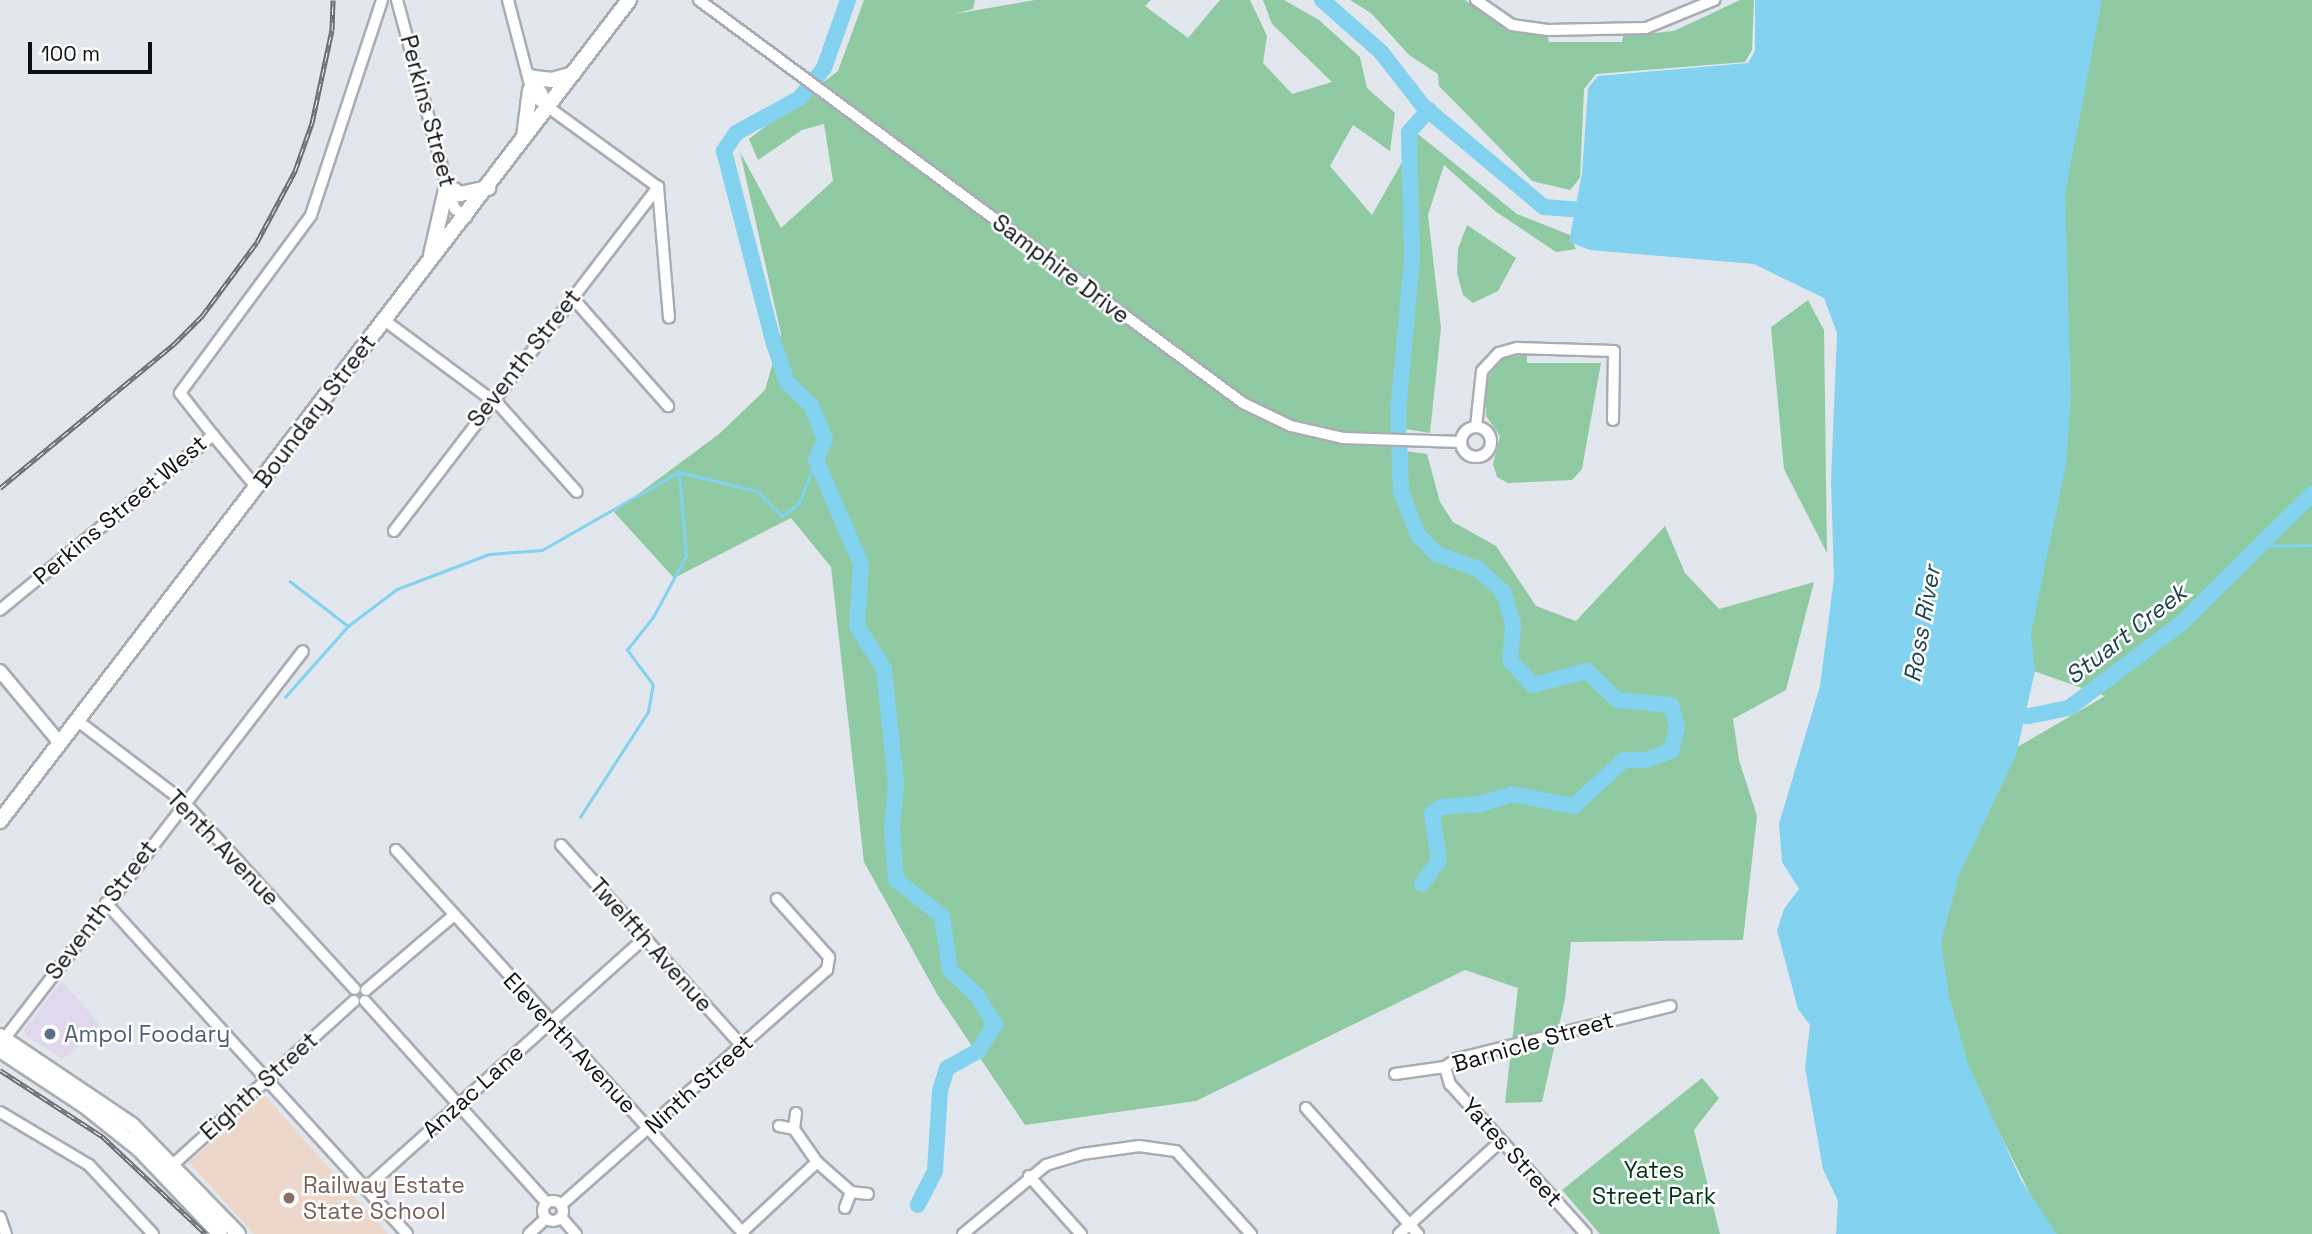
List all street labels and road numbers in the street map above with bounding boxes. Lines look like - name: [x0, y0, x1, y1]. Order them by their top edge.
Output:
- street label: Perkins Street: [394, 32, 462, 190]
- street label: Samphire Drive: [987, 208, 1135, 330]
- street label: Seventh Street: [462, 284, 586, 432]
- street label: Boundary Street: [248, 329, 382, 493]
- street label: Perkins Street West: [28, 429, 212, 591]
- street label: Tenth Avenue: [161, 784, 285, 912]
- street label: Seventh Street: [40, 835, 162, 985]
- street label: Twelfth Avenue: [584, 872, 718, 1018]
- street label: Eleventh Avenue: [498, 967, 642, 1119]
- street label: Barnicle Street: [1449, 1006, 1617, 1078]
- street label: Eighth Street: [195, 1026, 323, 1146]
- street label: Ninth Street: [639, 1028, 759, 1140]
- street label: Anzac Lane: [417, 1038, 529, 1144]
- street label: Yates Street: [1456, 1092, 1568, 1212]

